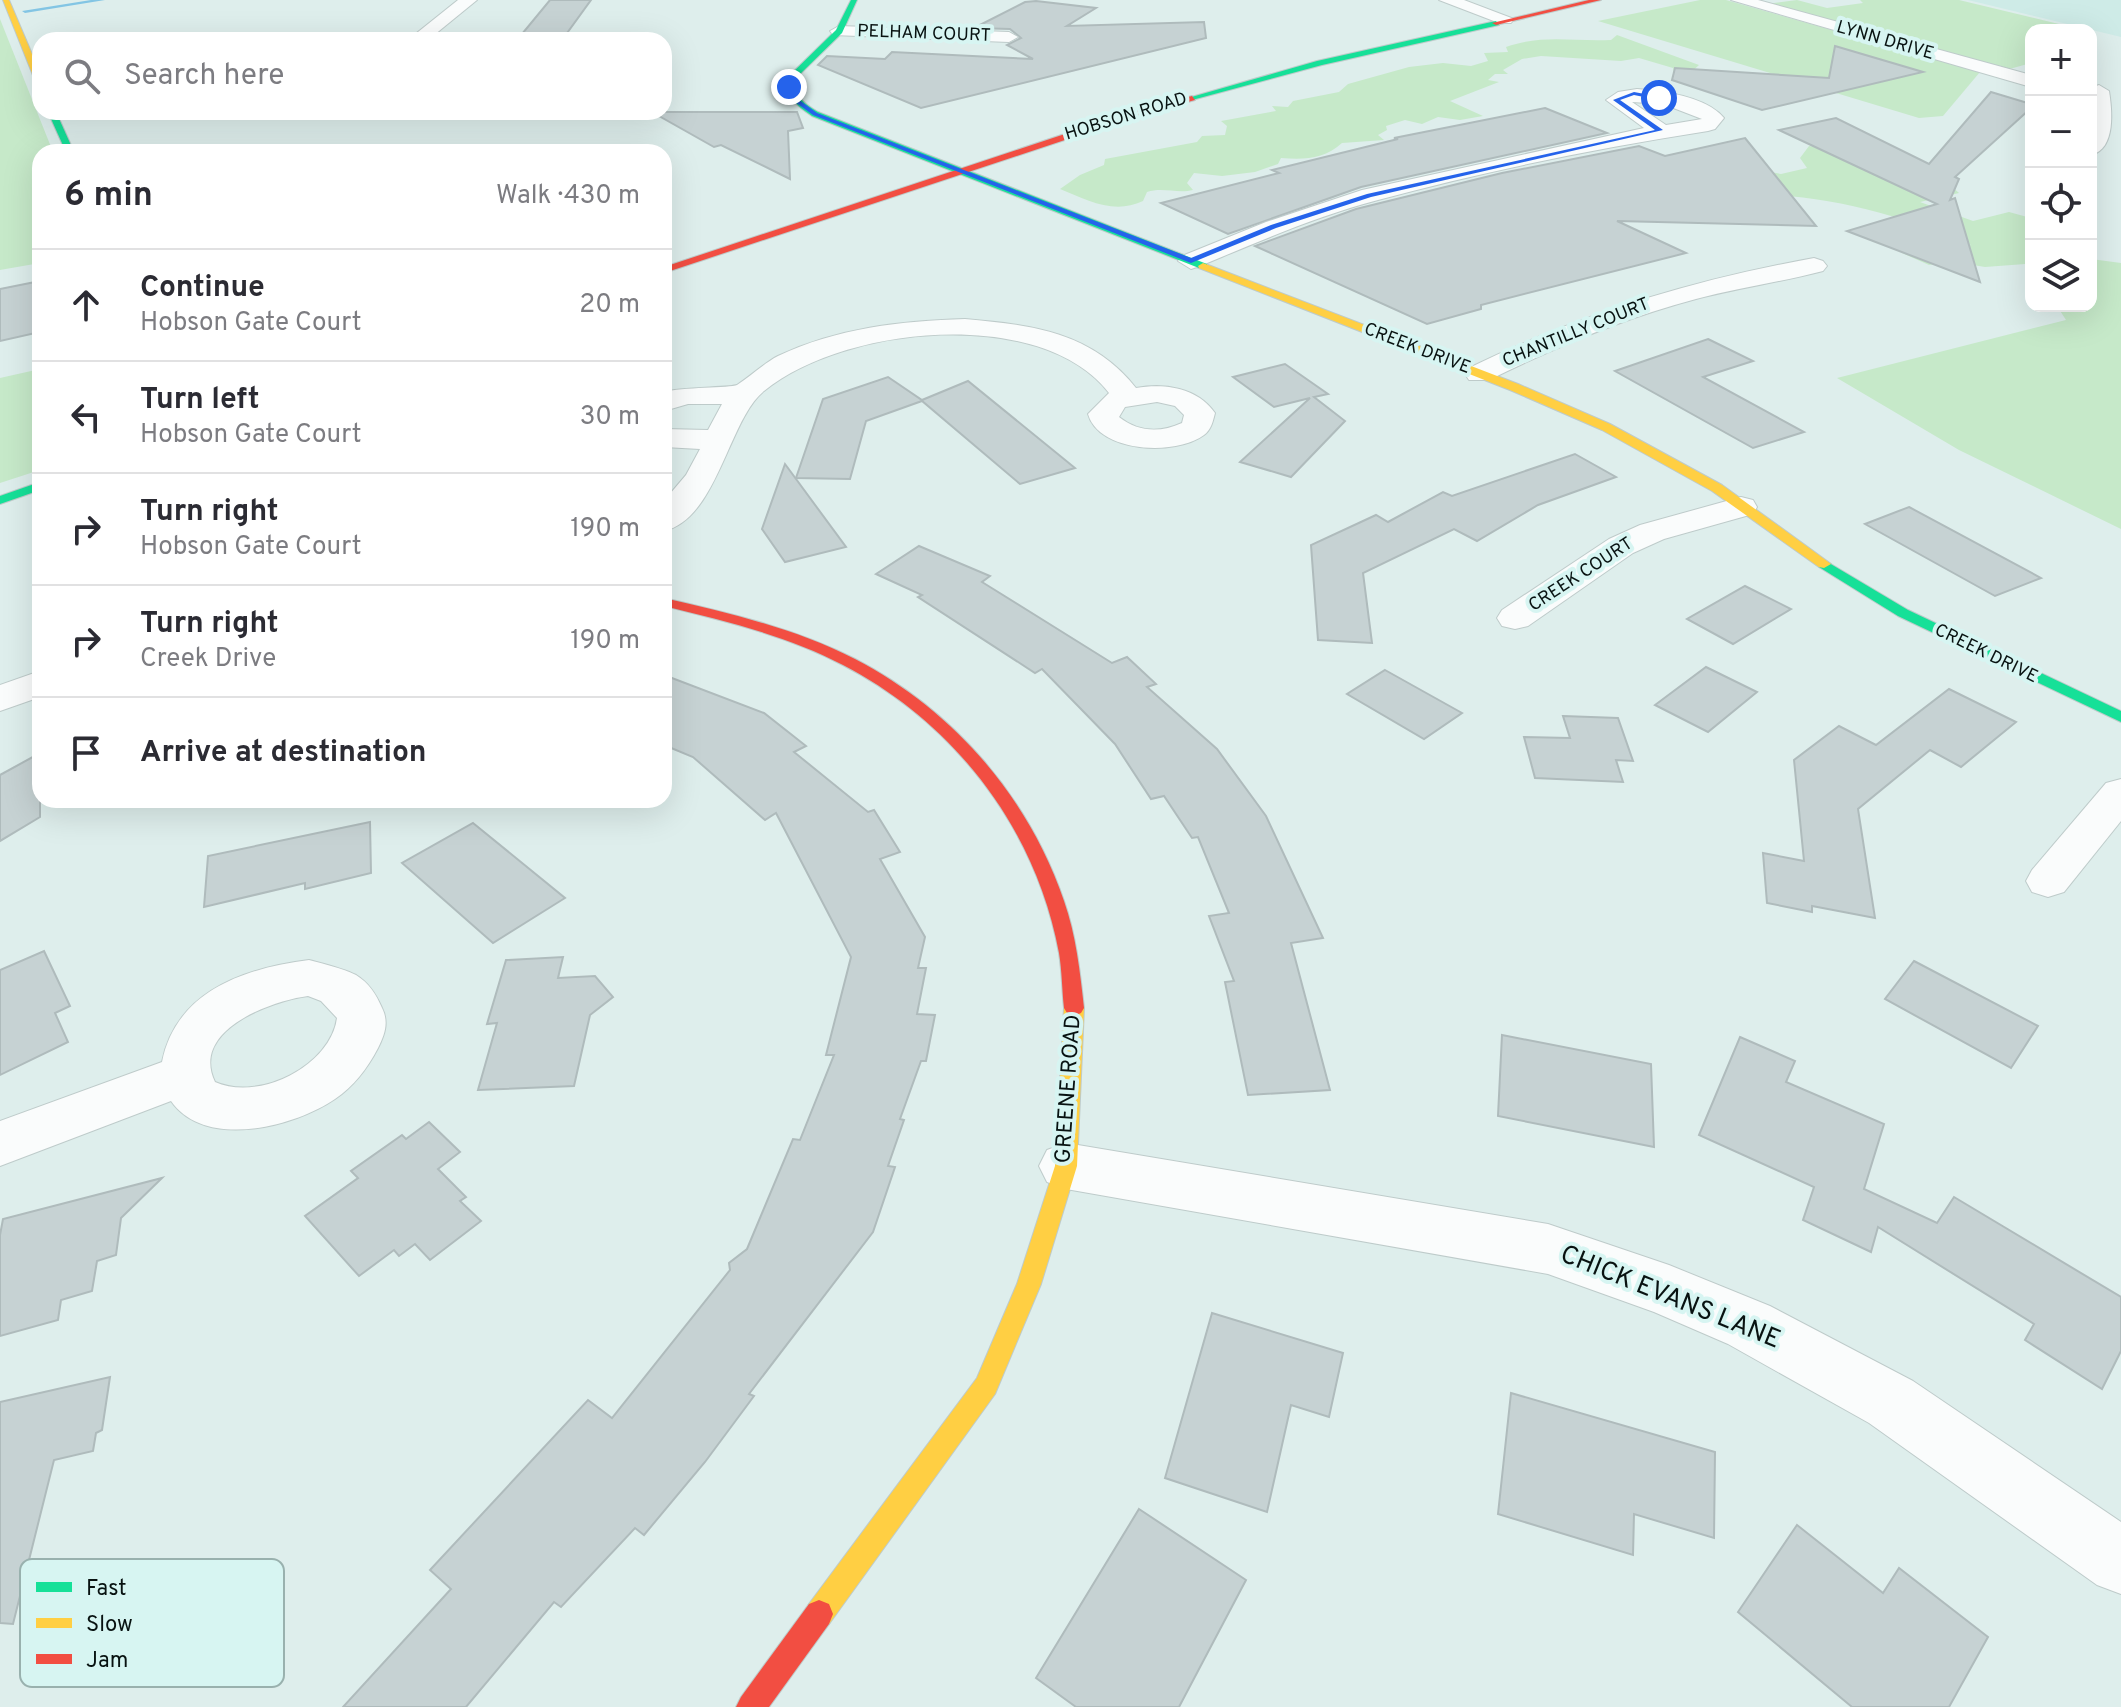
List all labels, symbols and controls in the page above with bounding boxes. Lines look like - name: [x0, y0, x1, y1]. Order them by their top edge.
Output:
- street label: LYNN DRIVE: [1833, 16, 1937, 66]
- street label: PELHAM COURT: [857, 20, 991, 48]
- map controls: [2025, 24, 2097, 312]
- button: +: [2025, 24, 2097, 96]
- search box: [32, 32, 672, 120]
- icon: search: [60, 54, 104, 98]
- text: Search here: [124, 58, 284, 95]
- route end: [771, 69, 807, 105]
- route start: [1641, 80, 1677, 116]
- street label: HOBSON ROAD: [1062, 87, 1190, 147]
- button: −: [2025, 96, 2097, 168]
- button: locate: [2025, 168, 2097, 240]
- text: 6 min: [64, 175, 153, 218]
- text: Walk · 430 m: [496, 180, 640, 213]
- button: layers: [2025, 240, 2097, 312]
- text: Continue: [140, 270, 265, 307]
- icon: ahead: [64, 283, 108, 327]
- text: 20 m: [579, 289, 640, 322]
- street label: CHANTILLY COURT: [1499, 293, 1653, 373]
- text: Hobson Gate Court: [140, 307, 362, 340]
- street label: CREEK DRIVE: [1360, 318, 1474, 380]
- text: Turn left: [140, 382, 260, 419]
- icon: left: [64, 395, 108, 439]
- text: 30 m: [580, 401, 640, 434]
- text: Hobson Gate Court: [140, 419, 362, 452]
- text: Turn right: [140, 494, 278, 531]
- icon: right: [64, 507, 108, 551]
- text: 190 m: [570, 513, 640, 546]
- text: Hobson Gate Court: [140, 531, 362, 564]
- street label: CREEK COURT: [1524, 533, 1638, 617]
- text: Turn right: [140, 606, 278, 643]
- icon: right: [64, 619, 108, 663]
- street label: CREEK DRIVE: [1931, 619, 2041, 689]
- text: 190 m: [570, 625, 640, 658]
- text: Creek Drive: [140, 643, 276, 676]
- icon: arrive: [64, 731, 108, 775]
- text: Arrive at destination: [140, 735, 426, 772]
- street label: GREENE ROAD: [1050, 1014, 1088, 1164]
- street label: CHICK EVANS LANE: [1555, 1239, 1785, 1357]
- legend: [20, 1559, 284, 1687]
- text: Fast: [86, 1576, 127, 1603]
- text: Slow: [86, 1612, 133, 1639]
- text: Jam: [86, 1648, 129, 1675]

